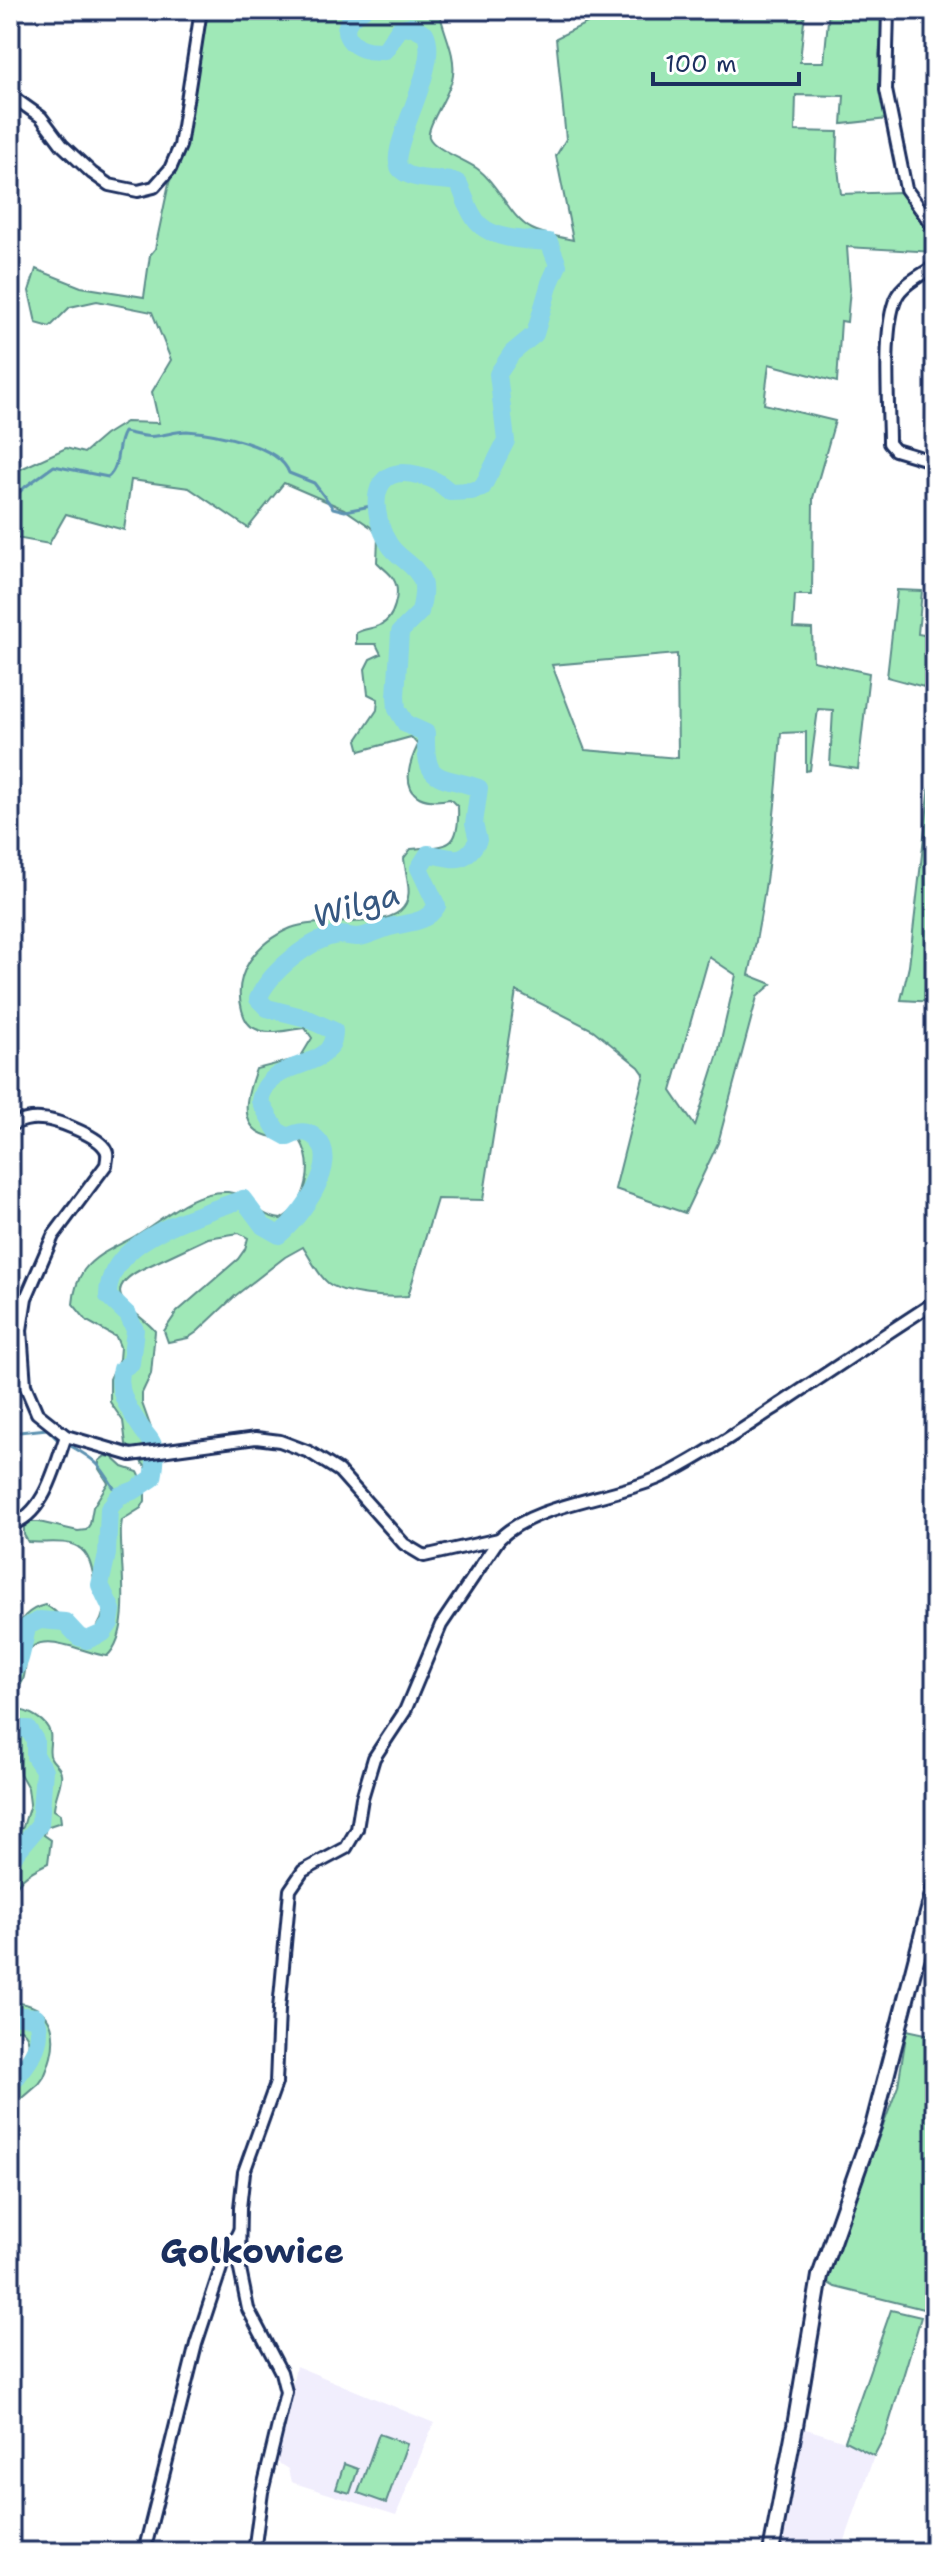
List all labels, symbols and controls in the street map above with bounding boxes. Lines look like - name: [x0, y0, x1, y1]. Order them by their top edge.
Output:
- scale bar: [653, 36, 799, 86]
- text: 100 m: [665, 48, 737, 80]
- water label: Wilga: [307, 872, 405, 937]
- district label: Golkowice: [160, 2228, 344, 2274]

